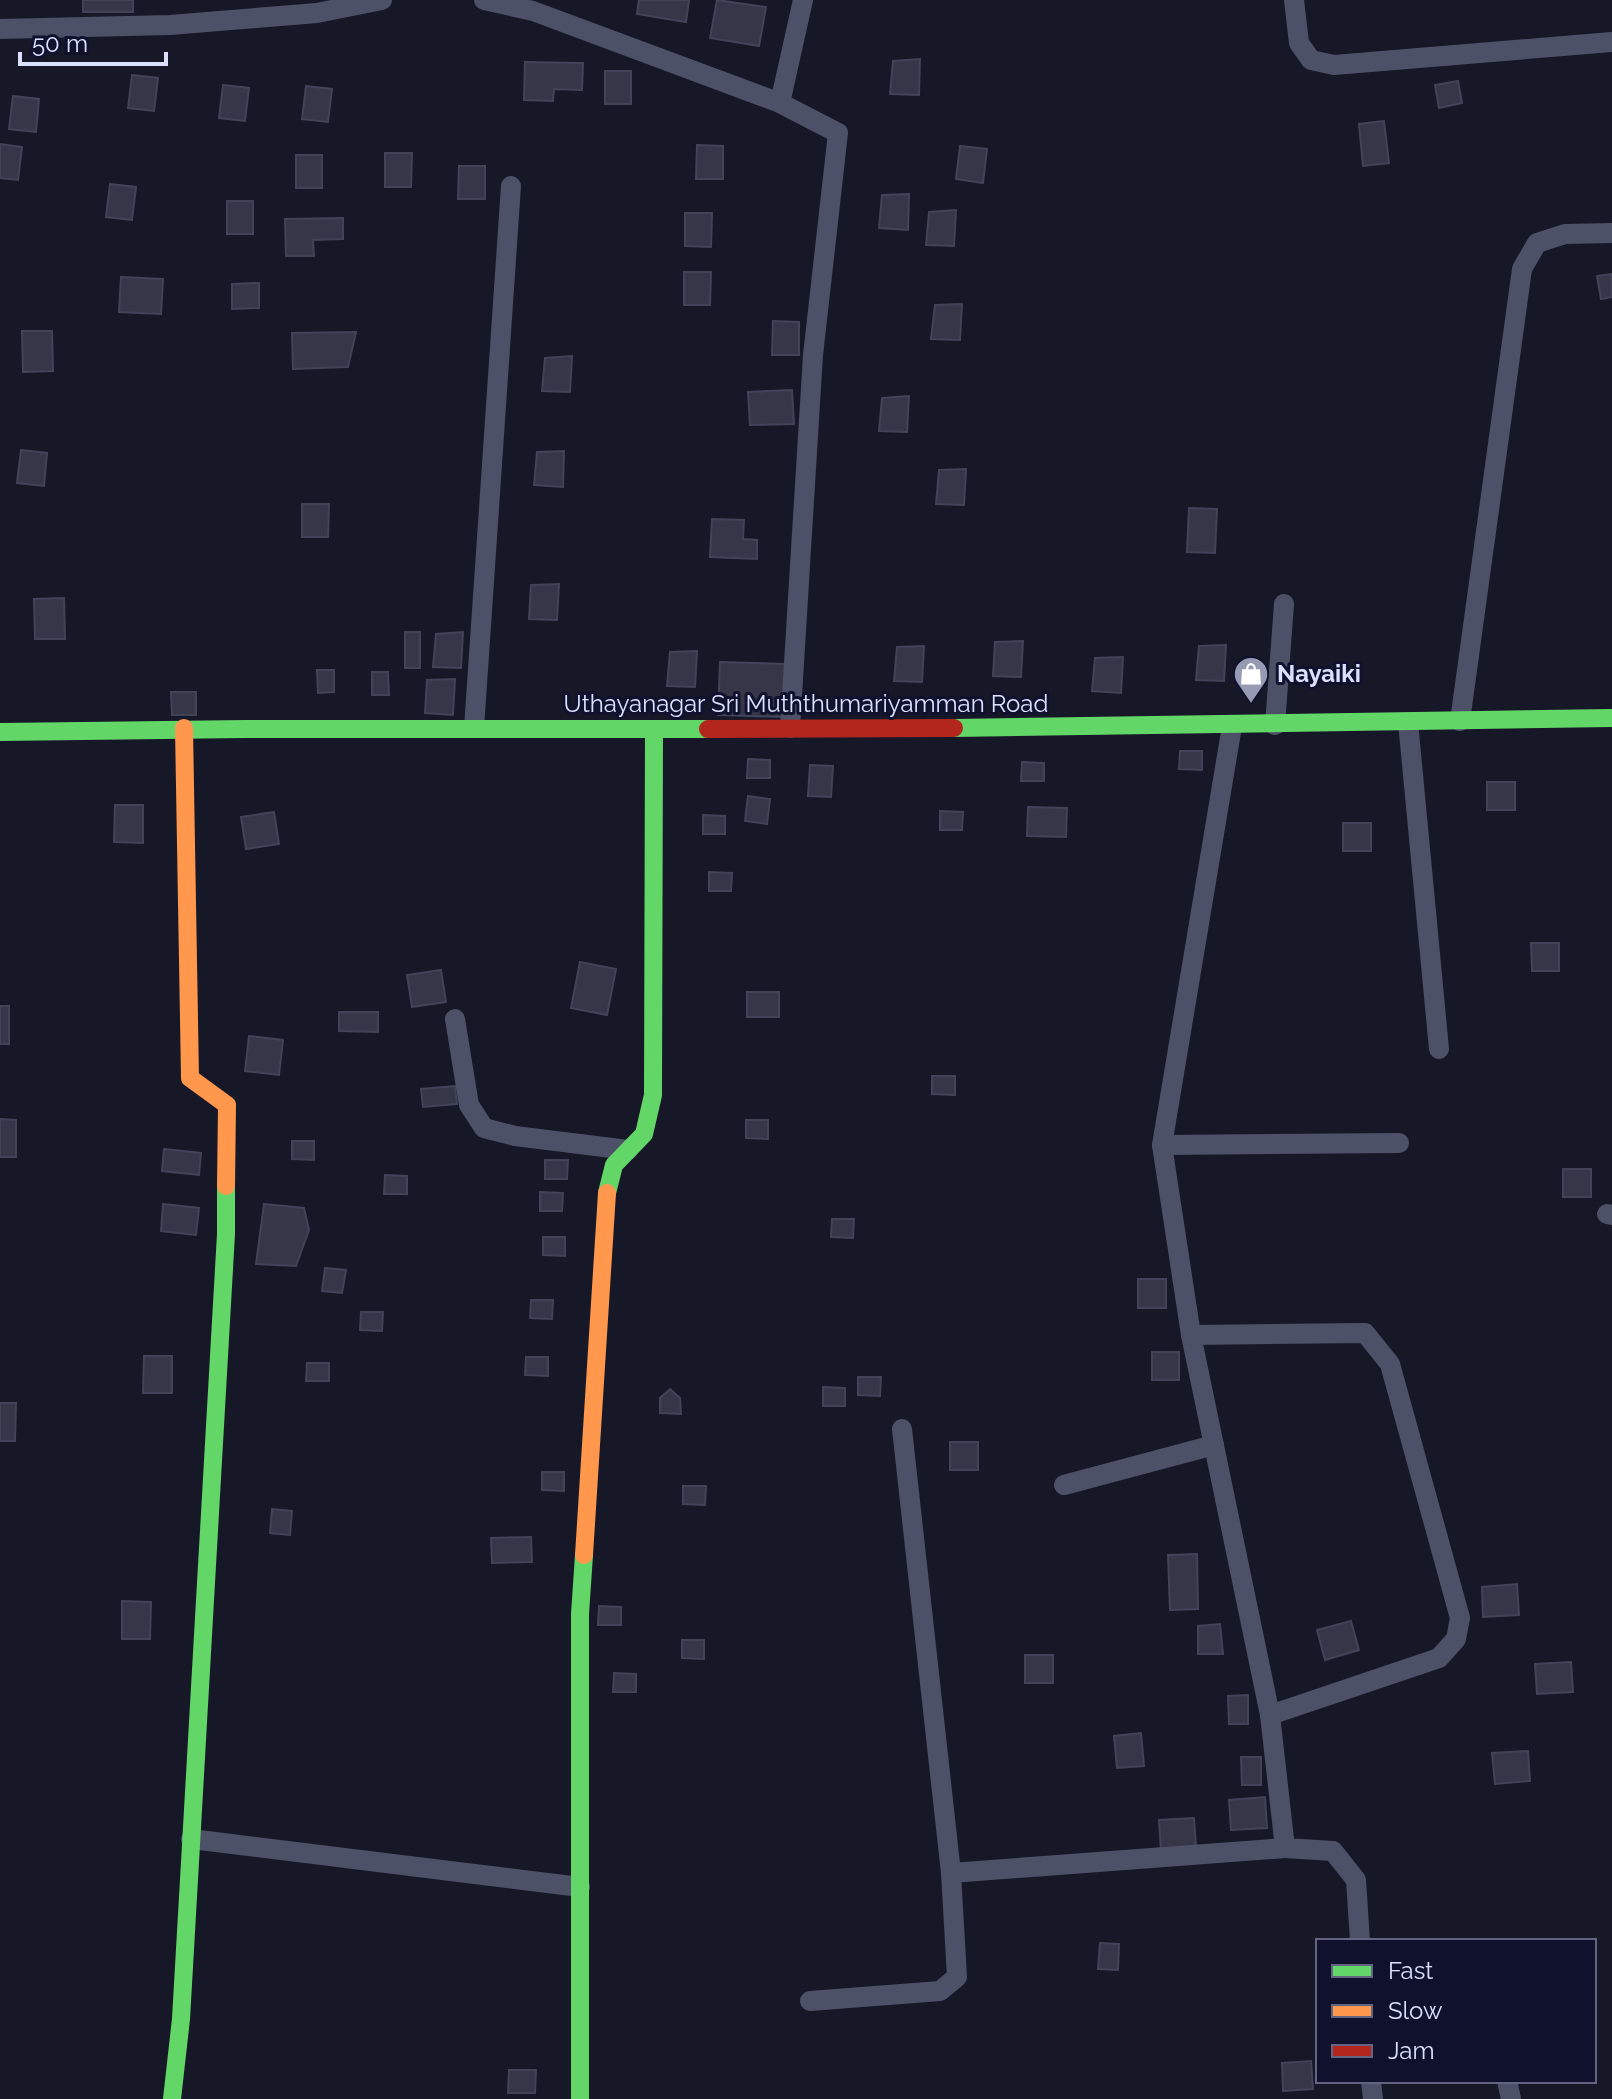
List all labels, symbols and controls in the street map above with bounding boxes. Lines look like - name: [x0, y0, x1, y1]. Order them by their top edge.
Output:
- scale bar: [20, 16, 166, 66]
- text: 50 m: [32, 29, 88, 58]
- shop icon: Nayaiki: [1232, 655, 1270, 705]
- place label: Nayaiki: [1277, 659, 1361, 688]
- street label: Uthayanagar Sri Muththumariyamman Road: [564, 689, 1048, 718]
- legend: [1316, 1939, 1596, 2083]
- text: Fast: [1388, 1956, 1433, 1985]
- text: Slow: [1388, 1996, 1443, 2025]
- text: Jam: [1388, 2036, 1434, 2065]

